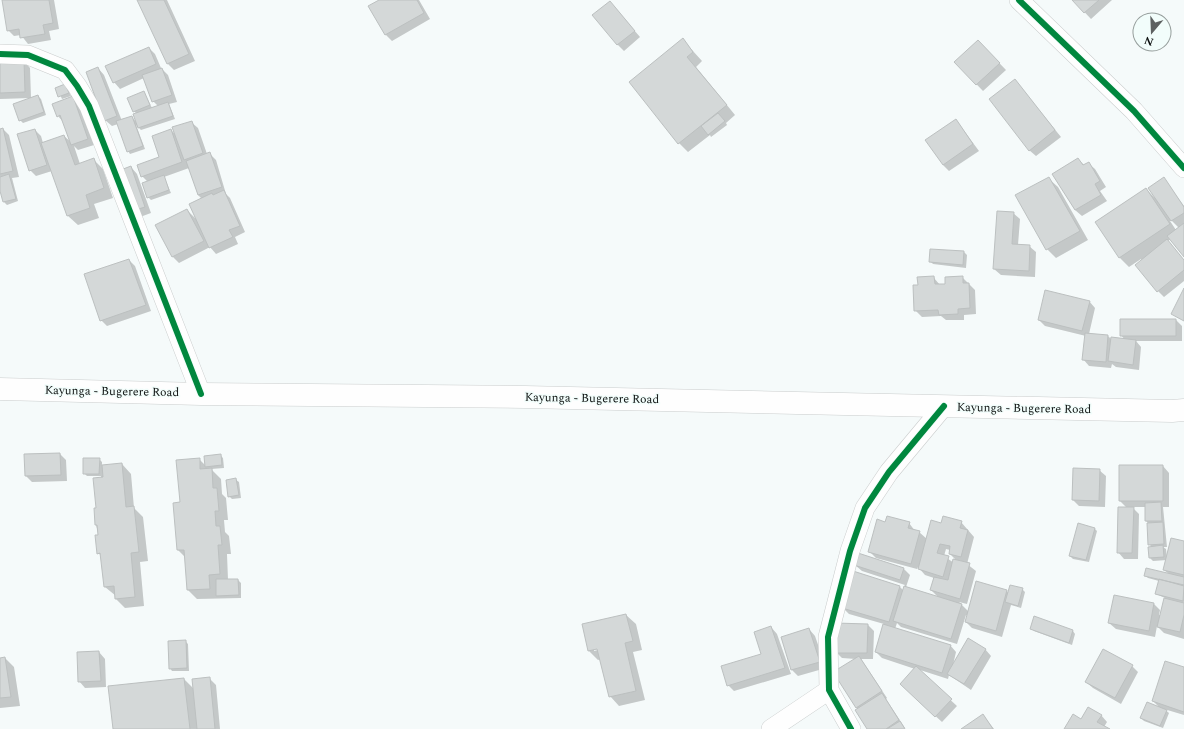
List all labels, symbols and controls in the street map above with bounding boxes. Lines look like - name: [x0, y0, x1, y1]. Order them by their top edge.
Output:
- north arrow: [1132, 12, 1172, 52]
- text: N: [1142, 31, 1156, 50]
- street label: Kayunga - Bugerere Road: [45, 381, 180, 402]
- street label: Kayunga - Bugerere Road: [525, 388, 660, 409]
- street label: Kayunga - Bugerere Road: [957, 398, 1092, 419]

